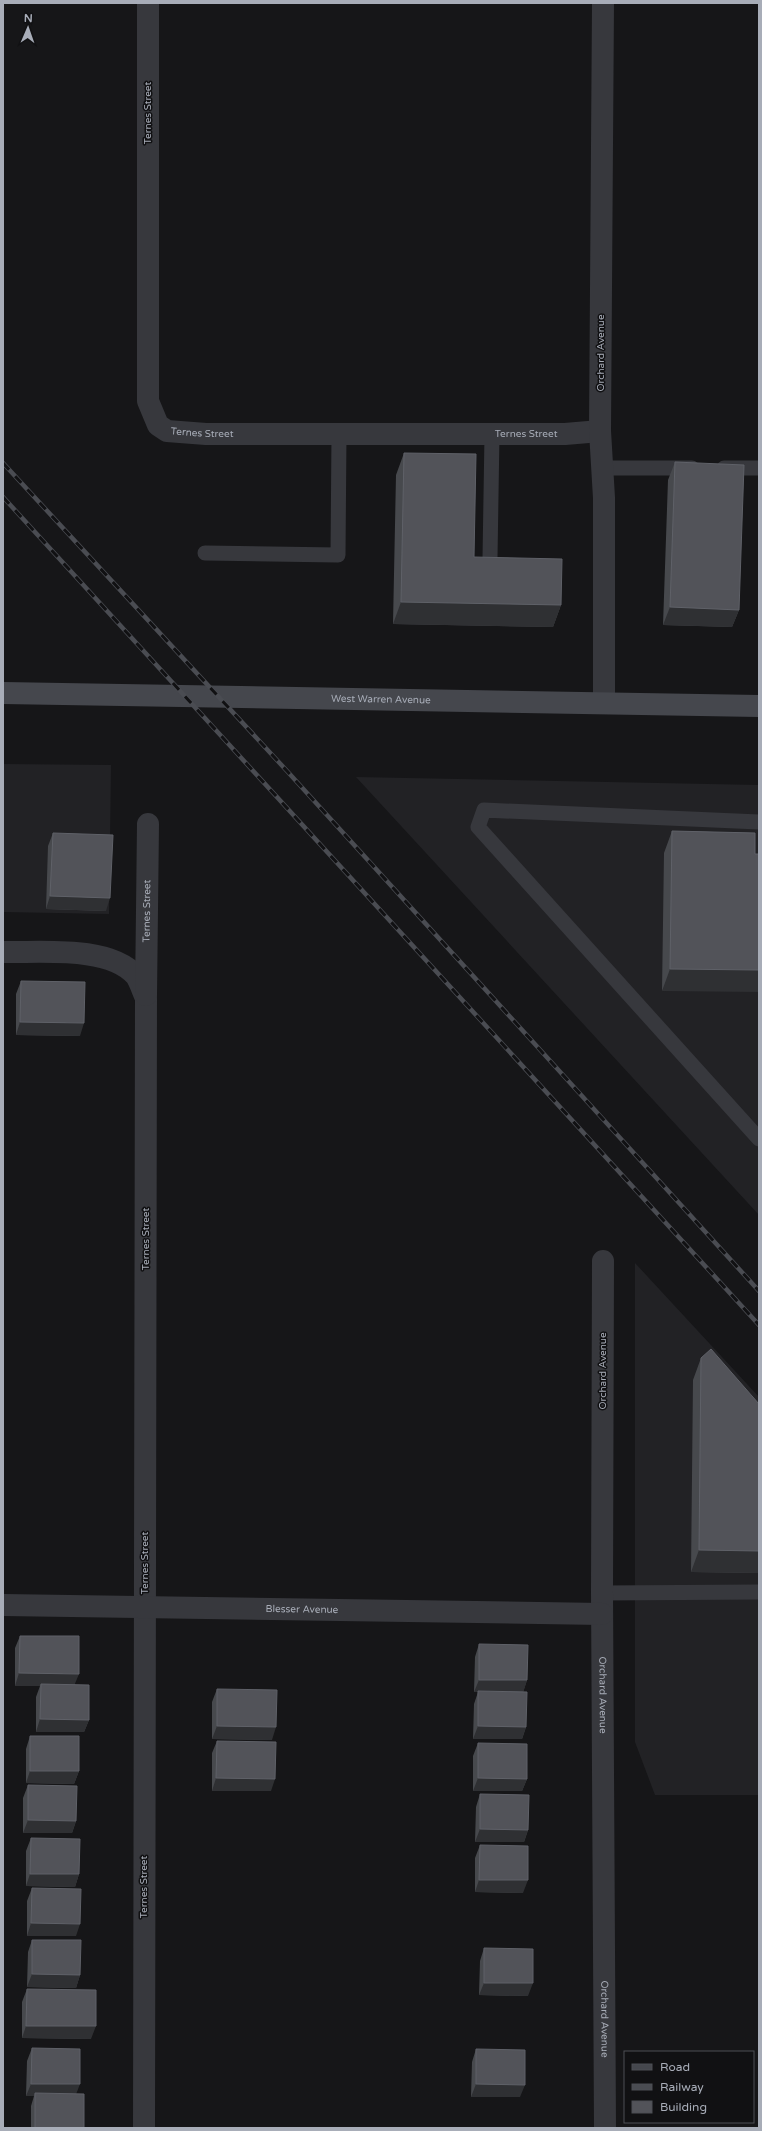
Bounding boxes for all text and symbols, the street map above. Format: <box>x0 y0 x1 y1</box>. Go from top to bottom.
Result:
north arrow <box>8 8 48 48</box>
text: N <box>24 12 33 25</box>
street label: Ternes Street <box>142 81 154 144</box>
street label: Orchard Avenue <box>595 314 607 392</box>
street label: Ternes Street <box>170 425 234 440</box>
street label: Ternes Street <box>495 428 558 440</box>
street label: West Warren Avenue <box>331 693 431 706</box>
street label: Ternes Street <box>141 879 153 942</box>
street label: Ternes Street <box>140 1207 152 1270</box>
street label: Orchard Avenue <box>597 1332 609 1410</box>
street label: Ternes Street <box>139 1531 151 1594</box>
street label: Blesser Avenue <box>266 1603 339 1616</box>
street label: Orchard Avenue <box>596 1656 609 1734</box>
street label: Ternes Street <box>138 1855 150 1918</box>
street label: Orchard Avenue <box>598 1980 611 2058</box>
legend <box>624 2051 754 2123</box>
text: Road <box>660 2060 690 2074</box>
text: Railway <box>660 2080 704 2094</box>
text: Building <box>660 2100 707 2114</box>

